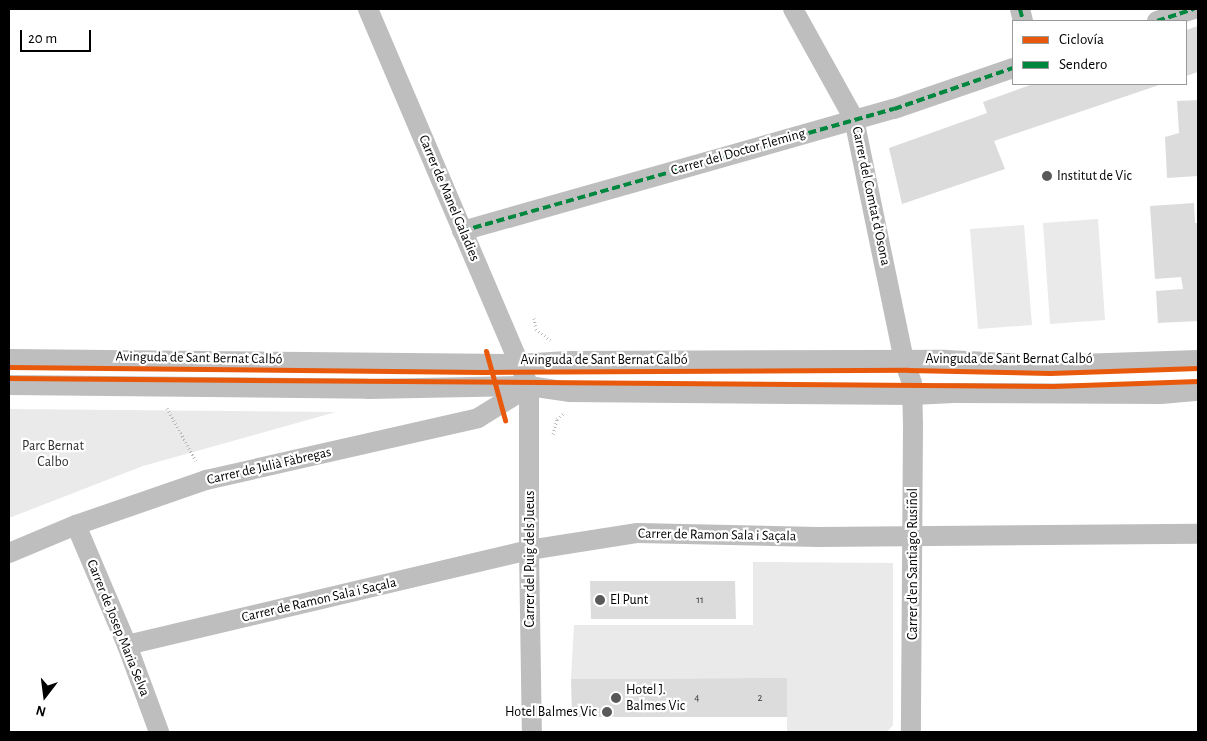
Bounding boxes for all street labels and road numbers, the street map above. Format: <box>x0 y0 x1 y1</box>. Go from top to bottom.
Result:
street label: Carrer del Doctor Fleming <box>669 125 807 179</box>
street label: Carrer del Comtat d'Osona <box>848 125 894 267</box>
street label: Carrer de Manel Galadies <box>415 132 483 264</box>
street label: Avinguda de Sant Bernat Calbó <box>115 348 283 368</box>
street label: Avinguda de Sant Bernat Calbó <box>925 351 1093 367</box>
street label: Avinguda de Sant Bernat Calbó <box>520 352 688 368</box>
street label: Carrer de Julià Fàbregas <box>205 444 333 488</box>
street label: Carrer d'en Santiago Rusiñol <box>905 488 921 640</box>
street label: Carrer del Puig dels Jueus <box>522 491 538 627</box>
street label: Carrer de Ramon Sala i Saçala <box>638 525 796 545</box>
street label: Carrer de Josep Maria Selva <box>83 557 153 699</box>
street label: Carrer de Ramon Sala i Saçala <box>240 574 398 626</box>

